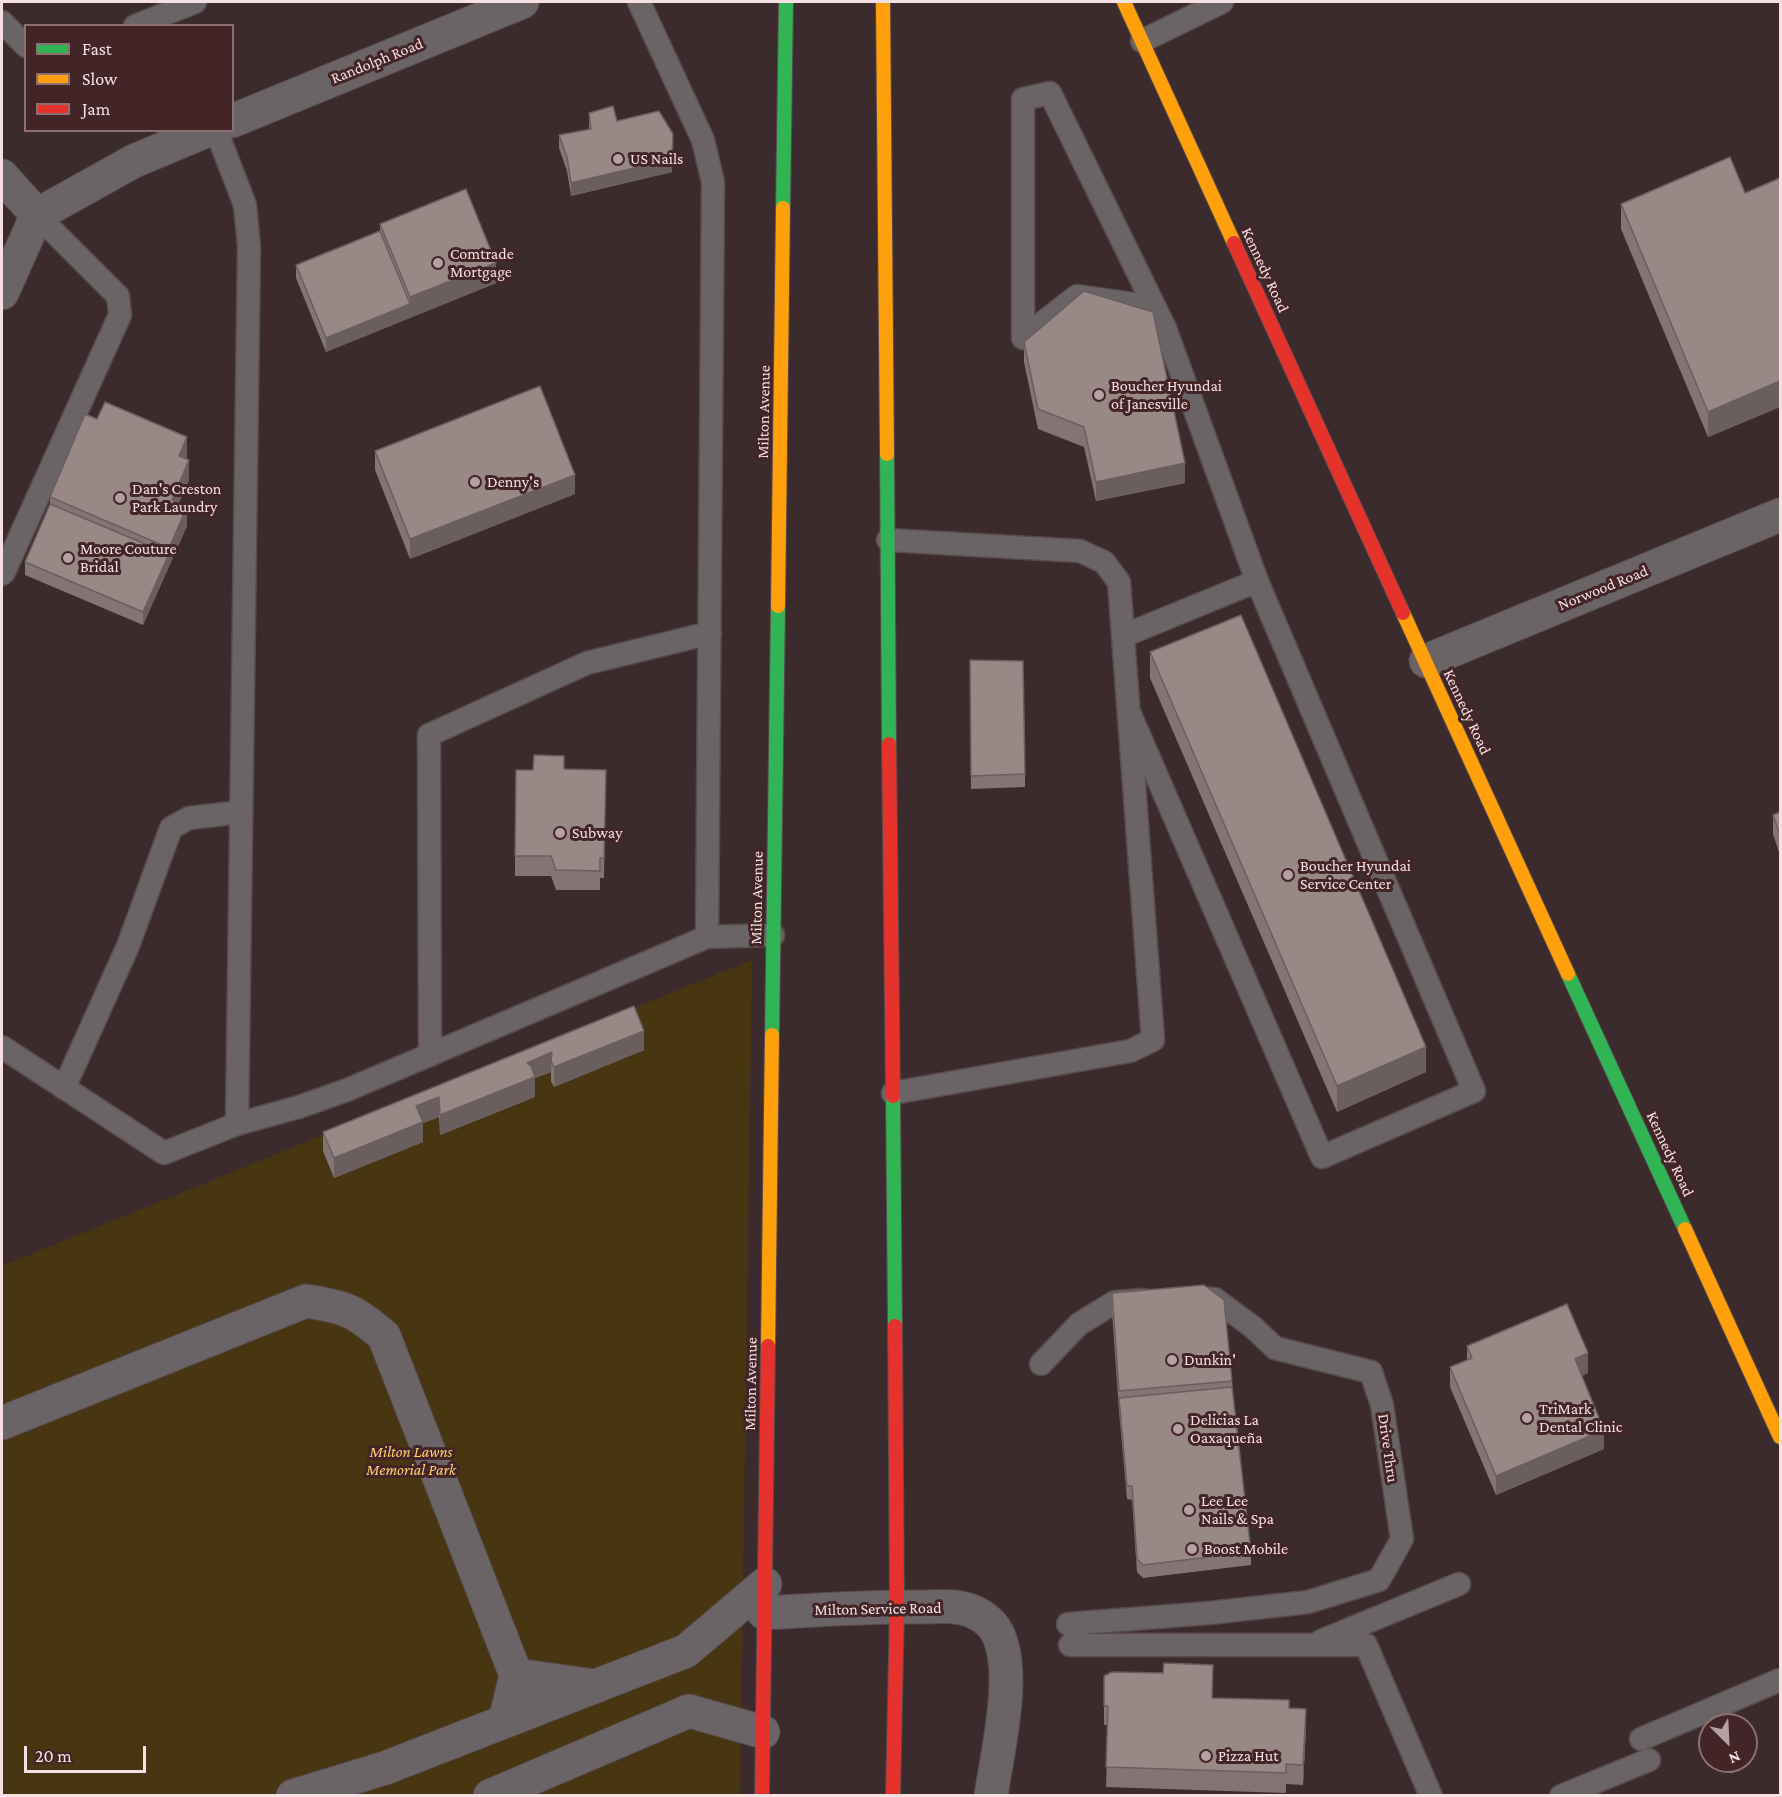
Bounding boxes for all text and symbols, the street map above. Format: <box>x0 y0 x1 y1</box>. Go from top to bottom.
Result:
legend <box>24 24 234 132</box>
street label: Randolph Road <box>328 34 426 88</box>
text: Fast <box>82 39 112 59</box>
text: Slow <box>82 69 117 89</box>
text: Jam <box>82 99 110 119</box>
place label: US Nails <box>630 149 683 169</box>
marker: US Nails <box>611 152 625 166</box>
street label: Kennedy Road <box>1237 224 1293 316</box>
place label: Comtrade Mortgage <box>450 244 514 282</box>
marker: Comtrade Mortgage <box>431 256 445 270</box>
street label: Milton Avenue <box>754 365 774 459</box>
place label: Boucher Hyundai of Janesville <box>1111 376 1222 414</box>
marker: Boucher Hyundai of Janesville <box>1092 388 1106 402</box>
place label: Denny's <box>487 472 539 492</box>
marker: Denny's <box>468 475 482 489</box>
place label: Dan's Creston Park Laundry <box>132 479 221 517</box>
marker: Dan's Creston Park Laundry <box>113 491 127 505</box>
place label: Moore Couture Bridal <box>80 539 176 577</box>
marker: Moore Couture Bridal <box>61 551 75 565</box>
street label: Norwood Road <box>1555 561 1651 615</box>
street label: Kennedy Road <box>1439 666 1495 758</box>
place label: Subway <box>572 823 623 843</box>
marker: Subway <box>553 826 567 840</box>
street label: Milton Avenue <box>747 851 767 945</box>
place label: Boucher Hyundai Service Center <box>1300 856 1411 894</box>
marker: Boucher Hyundai Service Center <box>1281 868 1295 882</box>
street label: Kennedy Road <box>1642 1108 1698 1200</box>
street label: Milton Avenue <box>741 1337 761 1431</box>
place label: Dunkin' <box>1184 1350 1236 1370</box>
marker: Dunkin' <box>1165 1353 1179 1367</box>
place label: TriMark Dental Clinic <box>1539 1399 1622 1437</box>
place label: Delicias La Oaxaqueña <box>1190 1410 1263 1448</box>
marker: TriMark Dental Clinic <box>1520 1411 1534 1425</box>
street label: Drive Thru <box>1374 1412 1402 1484</box>
marker: Delicias La Oaxaqueña <box>1171 1422 1185 1436</box>
park label: Milton Lawns Memorial Park <box>366 1442 456 1480</box>
place label: Lee Lee Nails & Spa <box>1201 1491 1274 1529</box>
marker: Lee Lee Nails & Spa <box>1182 1503 1196 1517</box>
place label: Boost Mobile <box>1204 1539 1288 1559</box>
marker: Boost Mobile <box>1185 1542 1199 1556</box>
street label: Milton Service Road <box>814 1598 942 1620</box>
north arrow <box>1698 1713 1758 1773</box>
scale bar <box>27 1734 148 1772</box>
text: 20 m <box>35 1746 72 1766</box>
place label: Pizza Hut <box>1218 1746 1278 1766</box>
text: N <box>1726 1748 1743 1768</box>
marker: Pizza Hut <box>1199 1749 1213 1763</box>

